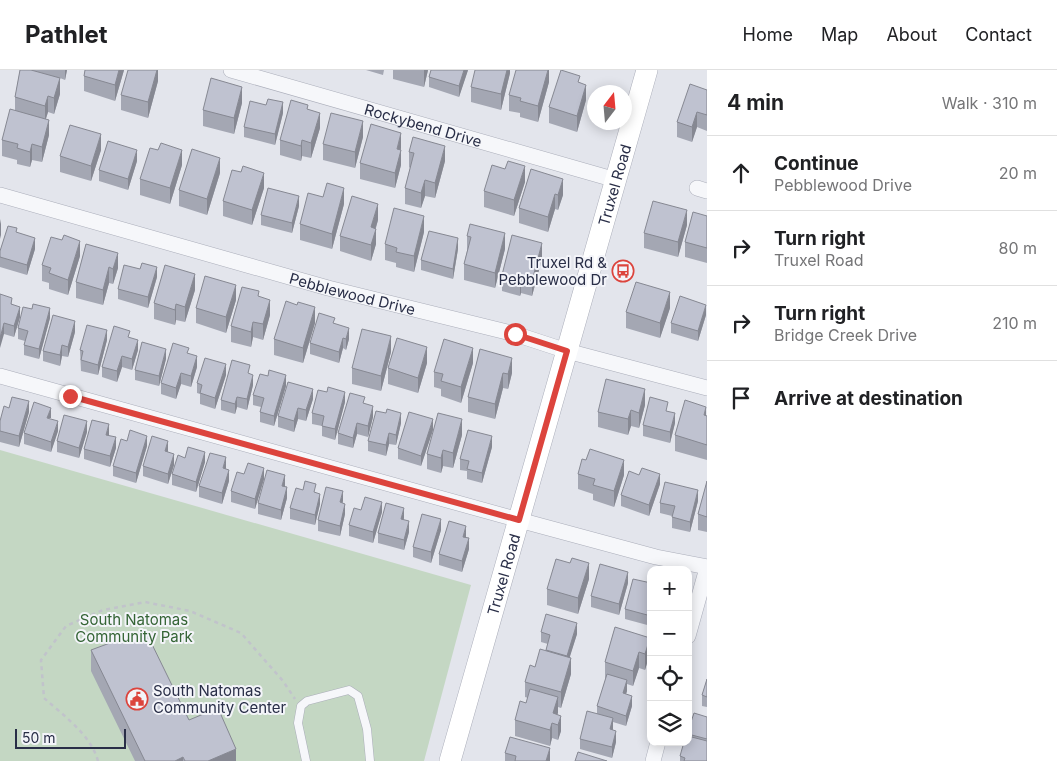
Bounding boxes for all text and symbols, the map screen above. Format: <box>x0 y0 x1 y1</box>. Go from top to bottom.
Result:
text: Pathlet <box>25 20 108 49</box>
text: Home <box>743 24 793 45</box>
text: Map <box>821 24 858 45</box>
text: About <box>886 24 937 45</box>
text: Contact <box>965 24 1032 45</box>
north arrow <box>587 85 632 130</box>
text: 4 min <box>727 90 784 115</box>
text: Walk · 310 m <box>942 93 1037 113</box>
street label: Rockybend Drive <box>362 99 484 151</box>
street label: Truxel Road <box>594 142 635 228</box>
text: Continue <box>774 152 859 175</box>
icon: ahead <box>727 159 755 187</box>
text: 20 m <box>999 163 1037 183</box>
text: Pebblewood Drive <box>774 175 912 195</box>
text: Turn right <box>774 227 865 250</box>
icon: right <box>727 234 755 262</box>
text: 80 m <box>998 238 1037 258</box>
text: Truxel Road <box>774 250 864 270</box>
place label: Truxel Rd & Pebblewood Dr <box>498 253 607 289</box>
bus stop icon: Truxel Rd & Pebblewood Dr <box>611 259 635 283</box>
street label: Pebblewood Drive <box>287 268 417 319</box>
text: Turn right <box>774 302 865 325</box>
icon: right <box>727 309 755 337</box>
text: 210 m <box>992 313 1037 333</box>
route start <box>504 323 527 346</box>
text: Bridge Creek Drive <box>774 325 917 345</box>
icon: arrive <box>727 384 755 412</box>
route end <box>59 385 82 408</box>
text: Arrive at destination <box>774 387 963 410</box>
street label: Truxel Road <box>483 531 524 617</box>
map controls <box>647 566 692 746</box>
button: + <box>647 566 692 611</box>
park label: South Natomas Community Park <box>75 610 194 646</box>
button: − <box>647 611 692 656</box>
button: locate <box>647 656 692 701</box>
place label: South Natomas Community Center <box>153 681 287 717</box>
public building icon: South Natomas Community Center <box>125 687 149 711</box>
button: layers <box>647 701 692 746</box>
scale bar <box>15 726 126 749</box>
text: 50 m <box>22 729 56 746</box>

